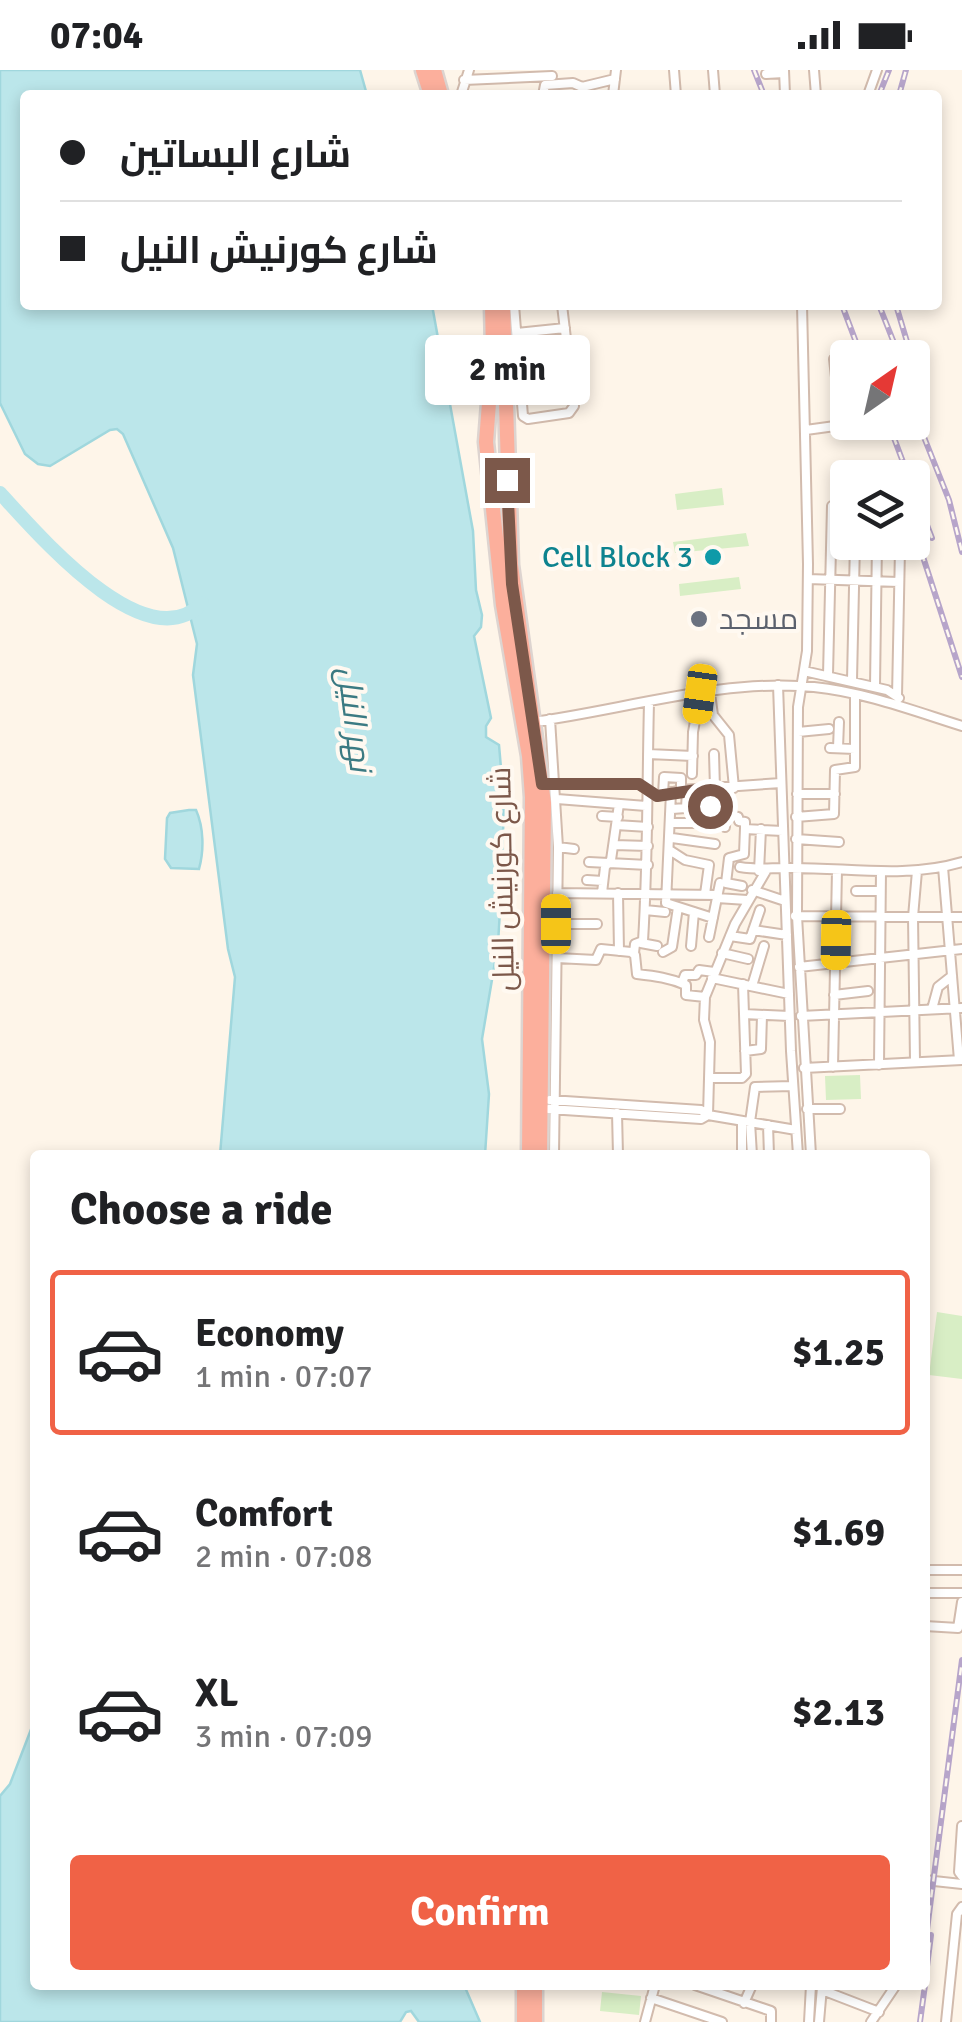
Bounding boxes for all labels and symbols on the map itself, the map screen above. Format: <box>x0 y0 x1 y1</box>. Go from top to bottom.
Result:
callout: 2 min <box>424 335 590 405</box>
north arrow <box>830 340 930 440</box>
route end <box>485 458 530 503</box>
place label: Cell Block 3 <box>542 539 693 576</box>
marker: Cell Block 3 <box>702 546 724 568</box>
place label: مسجد <box>719 601 798 638</box>
marker: مسجد <box>688 608 710 630</box>
car <box>681 662 719 726</box>
water label: نهر النيل <box>329 665 381 777</box>
street label: شارع كورنيش النيل <box>482 766 524 992</box>
route start <box>688 784 733 829</box>
car <box>541 894 571 954</box>
car <box>820 910 852 970</box>

